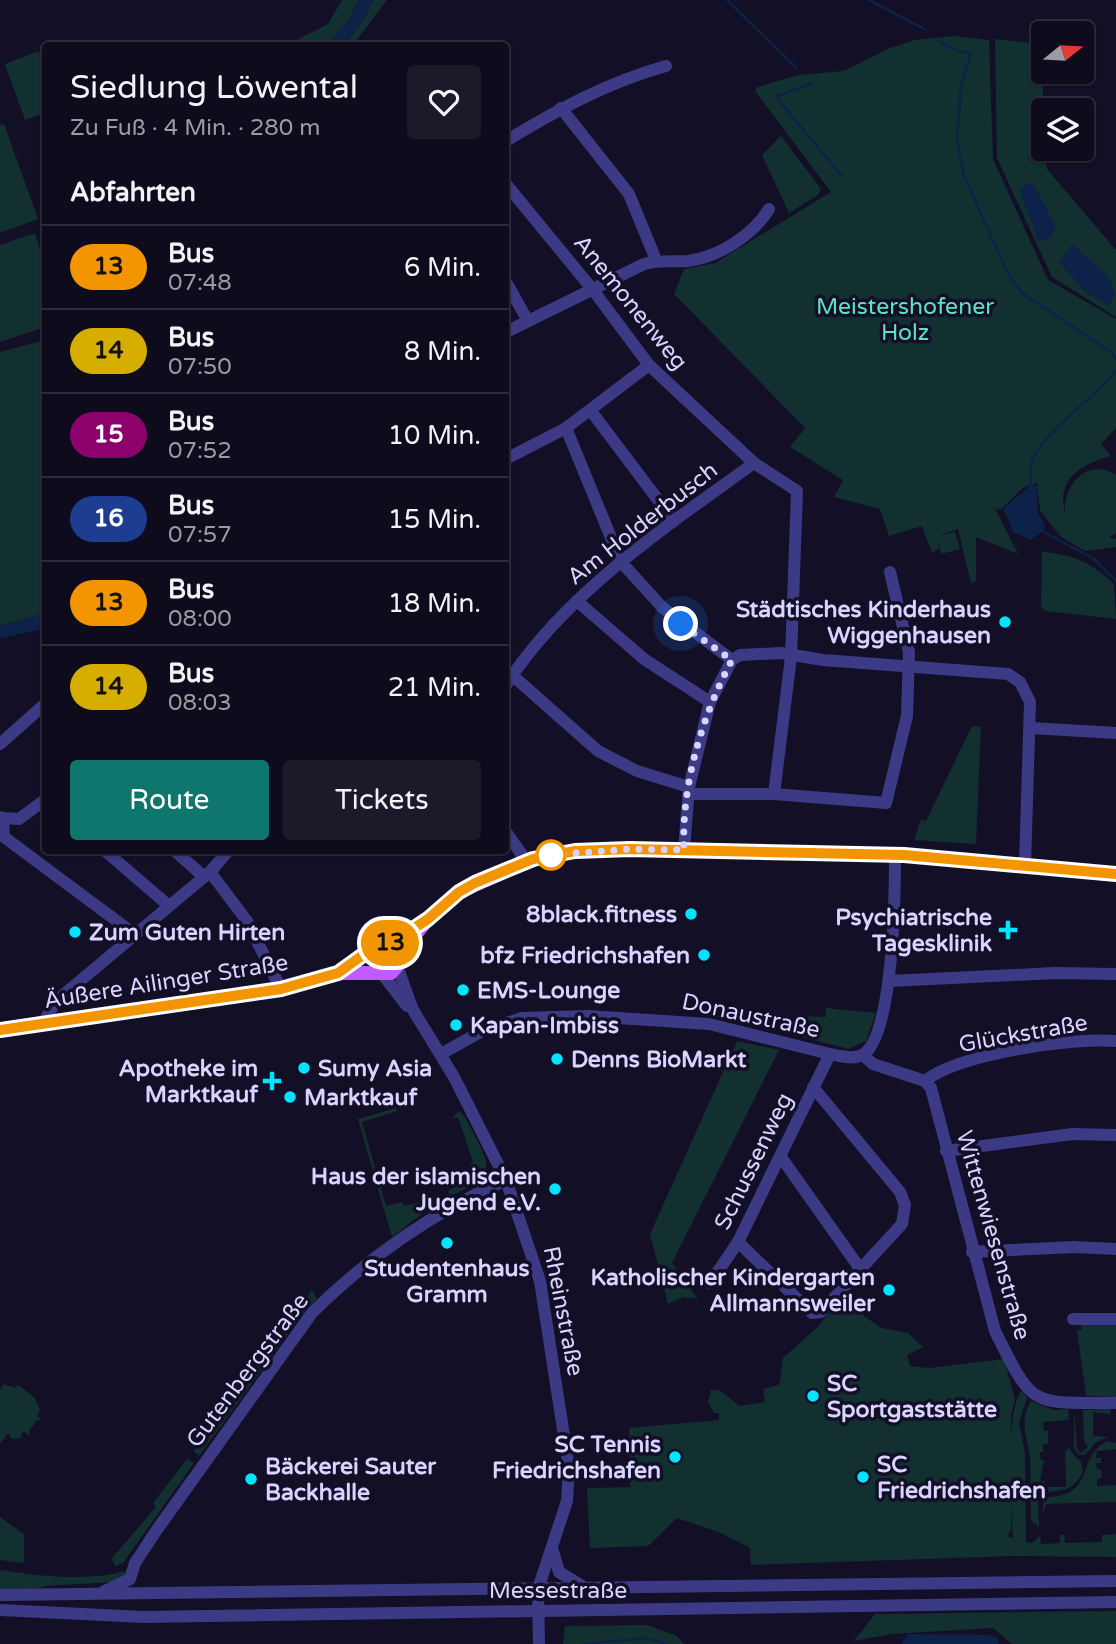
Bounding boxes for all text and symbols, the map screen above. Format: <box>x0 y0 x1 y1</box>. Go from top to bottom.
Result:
north arrow <box>1031 21 1094 84</box>
map controls <box>1031 21 1094 161</box>
button: heart <box>407 65 481 139</box>
text: Siedlung Löwental <box>70 68 358 107</box>
button: layers <box>1031 98 1094 161</box>
text: Zu Fuß · 4 Min. · 280 m <box>70 114 320 142</box>
text: Abfahrten <box>70 177 196 208</box>
street label: Anemonenweg <box>567 229 693 376</box>
text: Bus <box>168 238 214 269</box>
text: 13 <box>93 252 124 281</box>
text: 6 Min. <box>404 252 481 283</box>
text: 07:48 <box>168 269 232 297</box>
park label: Meistershofener Holz <box>816 293 994 347</box>
text: Bus <box>168 322 214 353</box>
text: 14 <box>93 336 124 365</box>
text: 8 Min. <box>404 336 481 367</box>
text: 07:50 <box>168 353 232 381</box>
text: Bus <box>168 406 214 437</box>
text: 15 <box>93 420 124 449</box>
text: 10 Min. <box>388 420 481 451</box>
text: 07:52 <box>168 437 232 465</box>
street label: Am Holderbusch <box>562 456 723 591</box>
text: Bus <box>168 490 214 521</box>
text: 16 <box>93 504 124 533</box>
text: 15 Min. <box>388 504 481 535</box>
text: 07:57 <box>168 521 232 549</box>
text: Bus <box>168 574 214 605</box>
text: 13 <box>93 588 124 617</box>
text: 18 Min. <box>388 588 481 619</box>
place label: Städtisches Kinderhaus Wiggenhausen <box>736 596 991 650</box>
text: 08:00 <box>168 605 232 633</box>
your location <box>663 606 698 641</box>
marker: Städtisches Kinderhaus Wiggenhausen <box>997 614 1013 630</box>
text: Bus <box>168 658 214 689</box>
text: 14 <box>93 672 124 701</box>
text: 21 Min. <box>388 672 481 703</box>
text: 08:03 <box>168 689 232 717</box>
button: Route <box>70 760 269 840</box>
button: Tickets <box>283 760 481 840</box>
unlabelled marker <box>536 840 566 870</box>
place label: 8black.fitness <box>526 901 677 929</box>
place label: Psychiatrische Tagesklinik <box>835 904 992 958</box>
marker: 8black.fitness <box>683 906 699 922</box>
place label: Zum Guten Hirten <box>89 919 285 947</box>
line badge: 13 <box>358 920 422 966</box>
marker: Psychiatrische Tagesklinik <box>998 920 1018 940</box>
marker: Zum Guten Hirten <box>67 924 83 940</box>
text: 13 <box>375 928 405 957</box>
place label: bfz Friedrichshafen <box>480 942 690 970</box>
marker: bfz Friedrichshafen <box>696 947 712 963</box>
street label: Äußere Ailinger Straße <box>42 949 290 1015</box>
place label: EMS-Lounge <box>477 977 620 1005</box>
marker: EMS-Lounge <box>455 982 471 998</box>
street label: Donaustraße <box>679 988 822 1044</box>
street label: Glückstraße <box>957 1009 1090 1059</box>
place label: Kapan-Imbiss <box>470 1012 619 1040</box>
marker: Kapan-Imbiss <box>448 1017 464 1033</box>
place label: Denns BioMarkt <box>571 1046 747 1074</box>
marker: Denns BioMarkt <box>549 1051 565 1067</box>
place label: Apotheke im Marktkauf <box>119 1055 259 1109</box>
place label: Sumy Asia <box>318 1055 432 1083</box>
marker: Sumy Asia <box>296 1060 312 1076</box>
marker: Apotheke im Marktkauf <box>264 1073 280 1089</box>
place label: Marktkauf <box>304 1084 418 1112</box>
street label: Schussenweg <box>709 1088 799 1234</box>
marker: Marktkauf <box>282 1089 298 1105</box>
street label: Wittenwiesenstraße <box>950 1127 1036 1343</box>
place label: Haus der islamischen Jugend e.V. <box>311 1163 541 1217</box>
marker: Haus der islamischen Jugend e.V. <box>547 1181 563 1197</box>
marker: Studentenhaus Gramm <box>439 1235 455 1251</box>
street label: Rheinstraße <box>537 1244 589 1378</box>
place label: Studentenhaus Gramm <box>364 1255 530 1309</box>
place label: Katholischer Kindergarten Allmannsweiler <box>591 1264 876 1318</box>
marker: Katholischer Kindergarten Allmannsweiler <box>881 1282 897 1298</box>
street label: Gutenbergstraße <box>181 1288 315 1453</box>
place label: SC Sportgaststätte <box>827 1370 997 1424</box>
marker: SC Sportgaststätte <box>805 1388 821 1404</box>
place label: SC Tennis Friedrichshafen <box>492 1431 661 1485</box>
marker: SC Tennis Friedrichshafen <box>667 1449 683 1465</box>
place label: SC Friedrichshafen <box>877 1451 1046 1505</box>
place label: Bäckerei Sauter Backhalle <box>265 1453 437 1507</box>
marker: SC Friedrichshafen <box>855 1469 871 1485</box>
marker: Bäckerei Sauter Backhalle <box>243 1471 259 1487</box>
street label: Messestraße <box>489 1577 627 1605</box>

